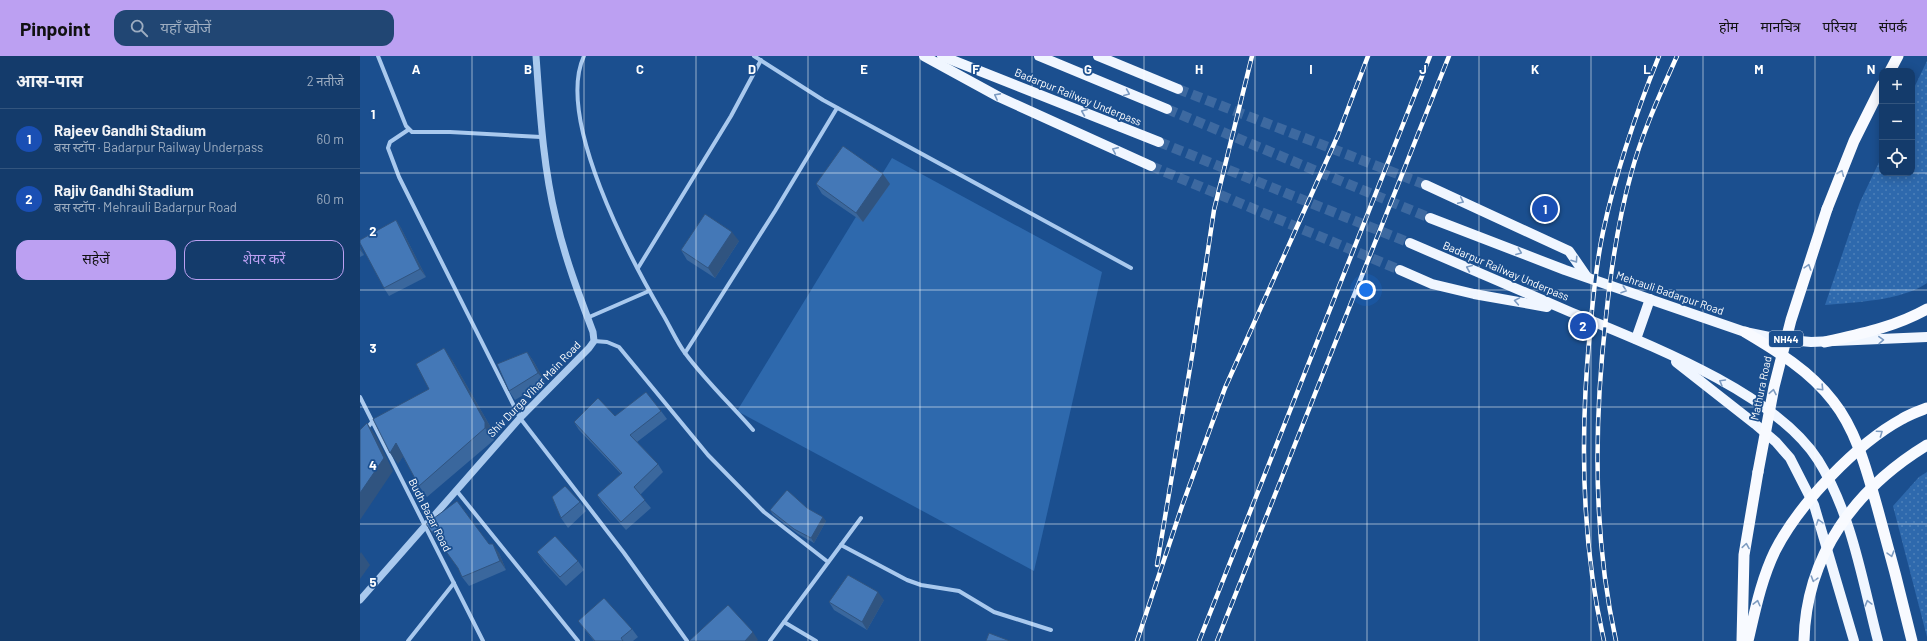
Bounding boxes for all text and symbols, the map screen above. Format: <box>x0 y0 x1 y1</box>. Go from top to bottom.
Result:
search box <box>114 10 394 46</box>
text: Pinpoint <box>20 17 90 40</box>
icon: search <box>128 17 150 39</box>
text: यहाँ खोजें <box>160 18 211 36</box>
text: होम <box>1719 18 1738 35</box>
text: मानचित्र <box>1760 18 1801 35</box>
text: परिचय <box>1823 18 1857 35</box>
text: संपर्क <box>1879 18 1907 35</box>
text: A <box>412 61 421 77</box>
text: B <box>524 61 532 77</box>
text: C <box>636 61 644 77</box>
text: D <box>748 61 756 77</box>
text: E <box>860 61 868 77</box>
text: F <box>972 61 980 77</box>
text: G <box>1084 61 1092 77</box>
text: H <box>1195 61 1203 77</box>
text: I <box>1309 61 1313 77</box>
text: J <box>1419 61 1427 77</box>
text: K <box>1531 61 1539 77</box>
text: L <box>1643 61 1651 77</box>
text: M <box>1754 61 1764 77</box>
text: N <box>1867 61 1875 77</box>
street label: Badarpur Railway Underpass <box>1013 65 1143 128</box>
map controls <box>1879 68 1915 176</box>
button: + <box>1879 68 1915 104</box>
text: आस-पास <box>16 70 83 90</box>
text: 2 नतीजे <box>307 73 344 89</box>
one-way arrow <box>1123 88 1130 96</box>
one-way arrow <box>994 93 1001 101</box>
button: − <box>1879 104 1915 140</box>
text: 1 <box>371 106 375 122</box>
one-way arrow <box>1081 109 1088 117</box>
text: Rajeev Gandhi Stadium <box>54 121 206 139</box>
text: 1 <box>27 131 31 147</box>
text: 60 m <box>317 131 344 147</box>
text: बस स्टॉप · Badarpur Railway Underpass <box>54 139 263 155</box>
button: locate <box>1879 140 1915 176</box>
one-way arrow <box>1112 147 1119 155</box>
one-way arrow <box>1837 169 1845 176</box>
text: Rajiv Gandhi Stadium <box>54 181 194 199</box>
text: 2 <box>25 191 33 207</box>
text: 60 m <box>317 191 344 207</box>
pin: 1 <box>1532 194 1558 224</box>
one-way arrow <box>1457 196 1464 204</box>
text: बस स्टॉप · Mehrauli Badarpur Road <box>54 199 237 215</box>
text: 2 <box>369 223 377 239</box>
street label: Badarpur Railway Underpass <box>1441 238 1571 303</box>
button: सहेजें <box>16 240 176 280</box>
button: शेयर करें <box>184 240 344 280</box>
one-way arrow <box>1515 248 1522 256</box>
one-way arrow <box>1570 256 1578 263</box>
one-way arrow <box>1803 264 1812 271</box>
one-way arrow <box>1465 265 1473 273</box>
street label: Mehrauli Badarpur Road <box>1614 268 1726 317</box>
your location <box>1356 280 1376 300</box>
one-way arrow <box>1620 285 1627 294</box>
one-way arrow <box>1514 297 1520 306</box>
pin: 2 <box>1570 311 1596 341</box>
road number: NH44 <box>1769 331 1803 347</box>
one-way arrow <box>1878 335 1884 344</box>
street label: Shiv Durga Vihar Main Road <box>484 338 583 439</box>
text: 3 <box>369 340 377 356</box>
street label: Mathura Road <box>1747 355 1774 421</box>
one-way arrow <box>1719 379 1726 386</box>
one-way arrow <box>1817 383 1824 391</box>
one-way arrow <box>1768 389 1776 395</box>
one-way arrow <box>1876 430 1883 438</box>
text: 4 <box>369 457 377 473</box>
street label: Budh Bazar Road <box>406 476 454 553</box>
one-way arrow <box>1815 518 1824 525</box>
one-way arrow <box>1741 543 1750 549</box>
one-way arrow <box>1886 550 1895 557</box>
text: 5 <box>369 574 377 590</box>
one-way arrow <box>1810 575 1819 582</box>
one-way arrow <box>1752 600 1761 607</box>
one-way arrow <box>1864 600 1873 607</box>

